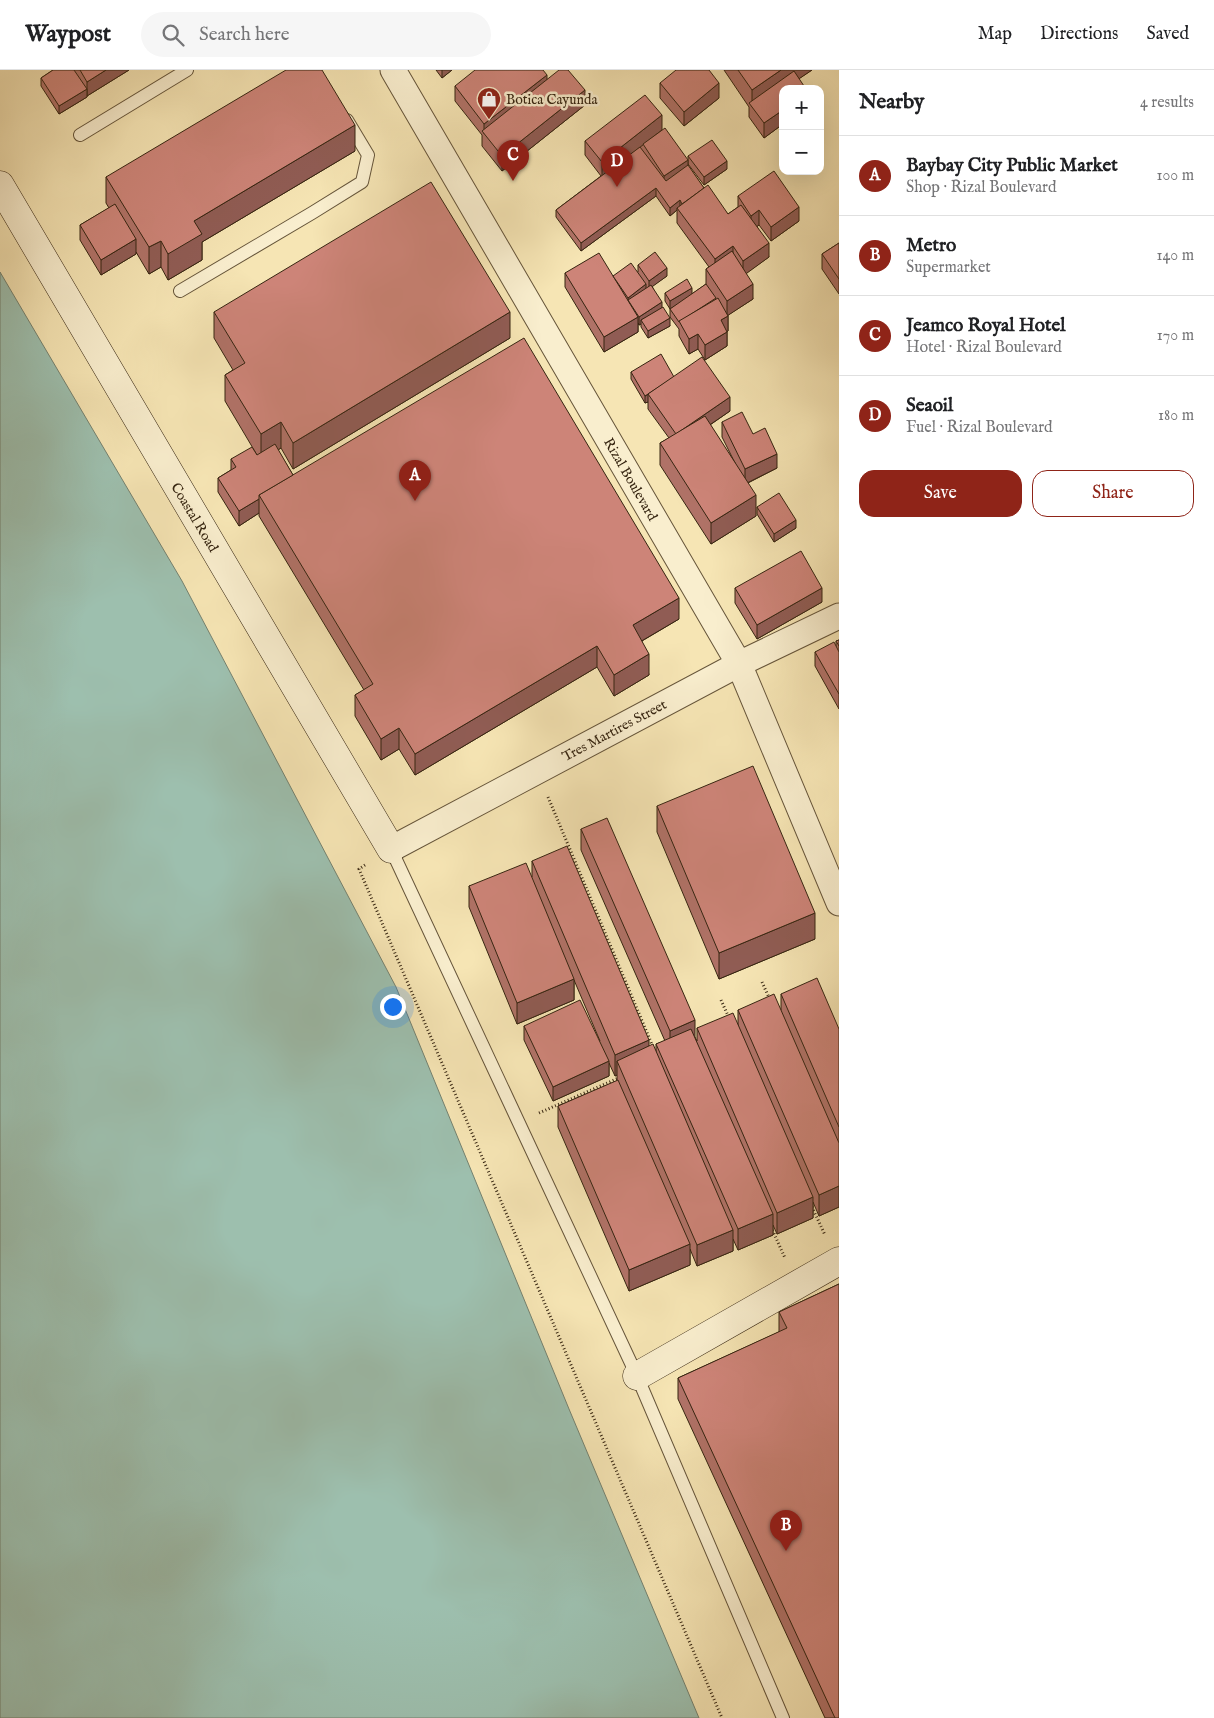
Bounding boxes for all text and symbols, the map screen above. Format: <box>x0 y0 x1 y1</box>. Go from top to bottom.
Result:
search box <box>141 12 491 57</box>
text: Waypost <box>25 19 111 50</box>
icon: search <box>159 21 187 49</box>
text: Search here <box>199 23 290 47</box>
text: Map <box>978 23 1012 46</box>
text: Directions <box>1040 23 1118 46</box>
text: Saved <box>1146 23 1189 46</box>
map controls <box>779 85 824 175</box>
button: + <box>779 85 824 130</box>
shop icon: Botica Cayunda <box>476 86 502 120</box>
text: Nearby <box>859 89 924 116</box>
place label: Botica Cayunda <box>506 91 598 109</box>
text: 4 results <box>1140 93 1194 113</box>
button: − <box>779 130 824 175</box>
pin: C <box>497 140 529 181</box>
pin: D <box>601 146 633 187</box>
text: Baybay City Public Market <box>906 154 1118 178</box>
text: A <box>870 166 880 186</box>
text: 100 m <box>1157 166 1194 186</box>
text: Shop · Rizal Boulevard <box>906 178 1057 198</box>
text: Metro <box>906 234 956 258</box>
text: B <box>870 246 880 266</box>
text: 140 m <box>1156 246 1194 266</box>
text: Supermarket <box>906 258 991 278</box>
text: Jeamco Royal Hotel <box>906 314 1065 338</box>
text: C <box>869 326 881 346</box>
text: 170 m <box>1157 326 1194 346</box>
text: Hotel · Rizal Boulevard <box>906 338 1062 358</box>
text: Seaoil <box>906 394 953 418</box>
text: D <box>869 406 881 426</box>
text: 180 m <box>1158 406 1194 426</box>
text: Fuel · Rizal Boulevard <box>906 418 1053 438</box>
street label: Rizal Boulevard <box>599 435 661 525</box>
pin: A <box>399 460 431 501</box>
button: Save <box>859 470 1022 517</box>
button: Share <box>1032 470 1194 517</box>
street label: Coastal Road <box>166 479 222 556</box>
street label: Tres Martires Street <box>559 696 670 766</box>
your location <box>380 994 406 1020</box>
pin: B <box>770 1510 802 1551</box>

